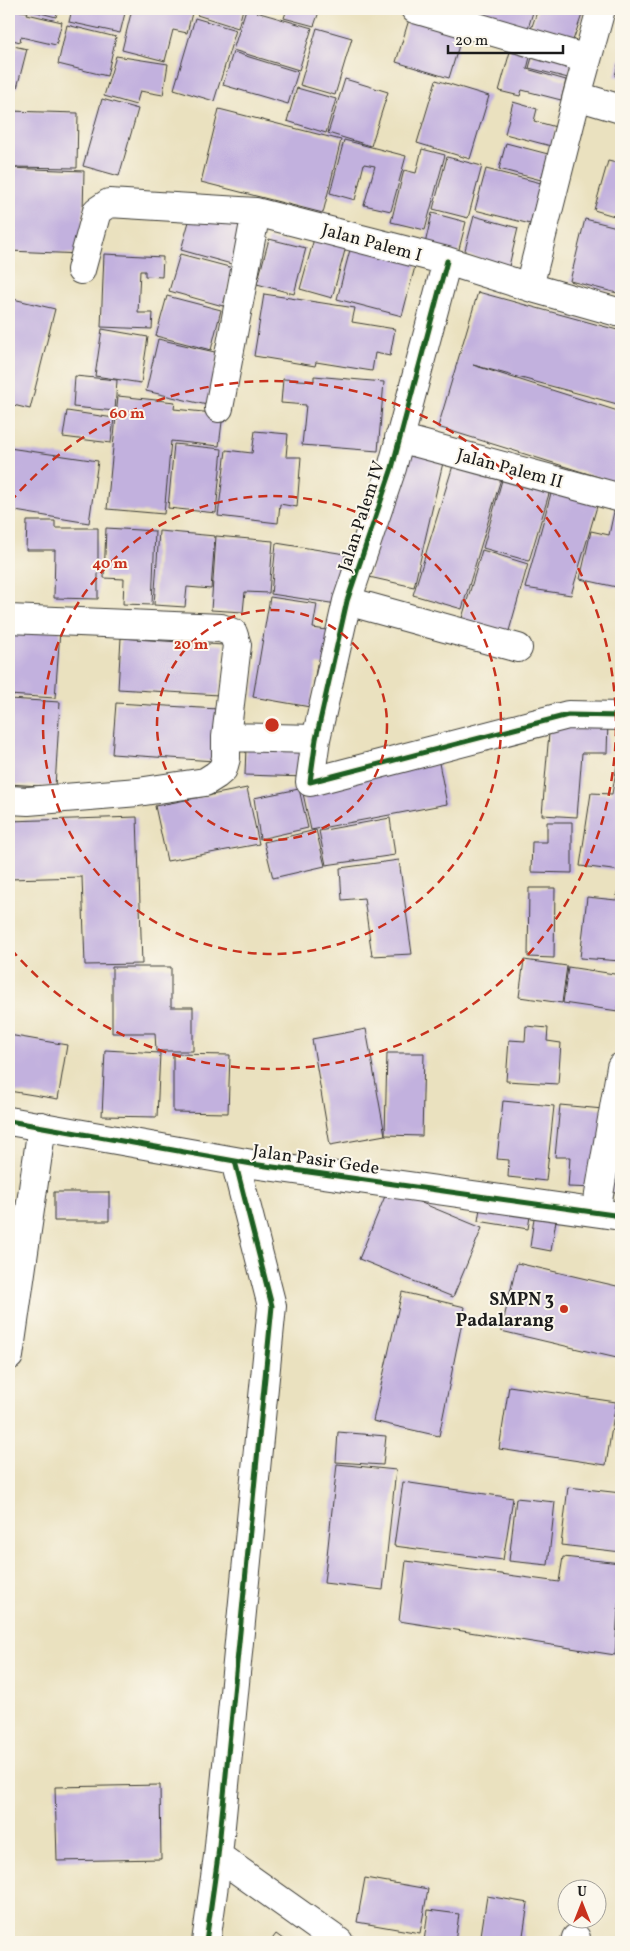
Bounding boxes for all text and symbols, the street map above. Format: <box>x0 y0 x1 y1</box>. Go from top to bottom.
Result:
scale bar <box>448 22 562 54</box>
text: 20 m <box>455 31 488 52</box>
street label: Jalan Palem I <box>319 218 425 269</box>
text: 60 m <box>110 404 145 425</box>
street label: Jalan Palem II <box>454 443 566 496</box>
street label: Jalan Palem IV <box>333 458 392 575</box>
text: 40 m <box>92 554 128 575</box>
text: 20 m <box>174 635 209 656</box>
centre of rings <box>263 716 281 734</box>
street label: Jalan Pasir Gede <box>251 1139 381 1182</box>
place label: SMPN 3 Padalarang <box>456 1288 554 1334</box>
marker: SMPN 3 Padalarang <box>558 1303 570 1315</box>
north arrow <box>558 1878 608 1928</box>
text: U <box>577 1883 587 1902</box>

